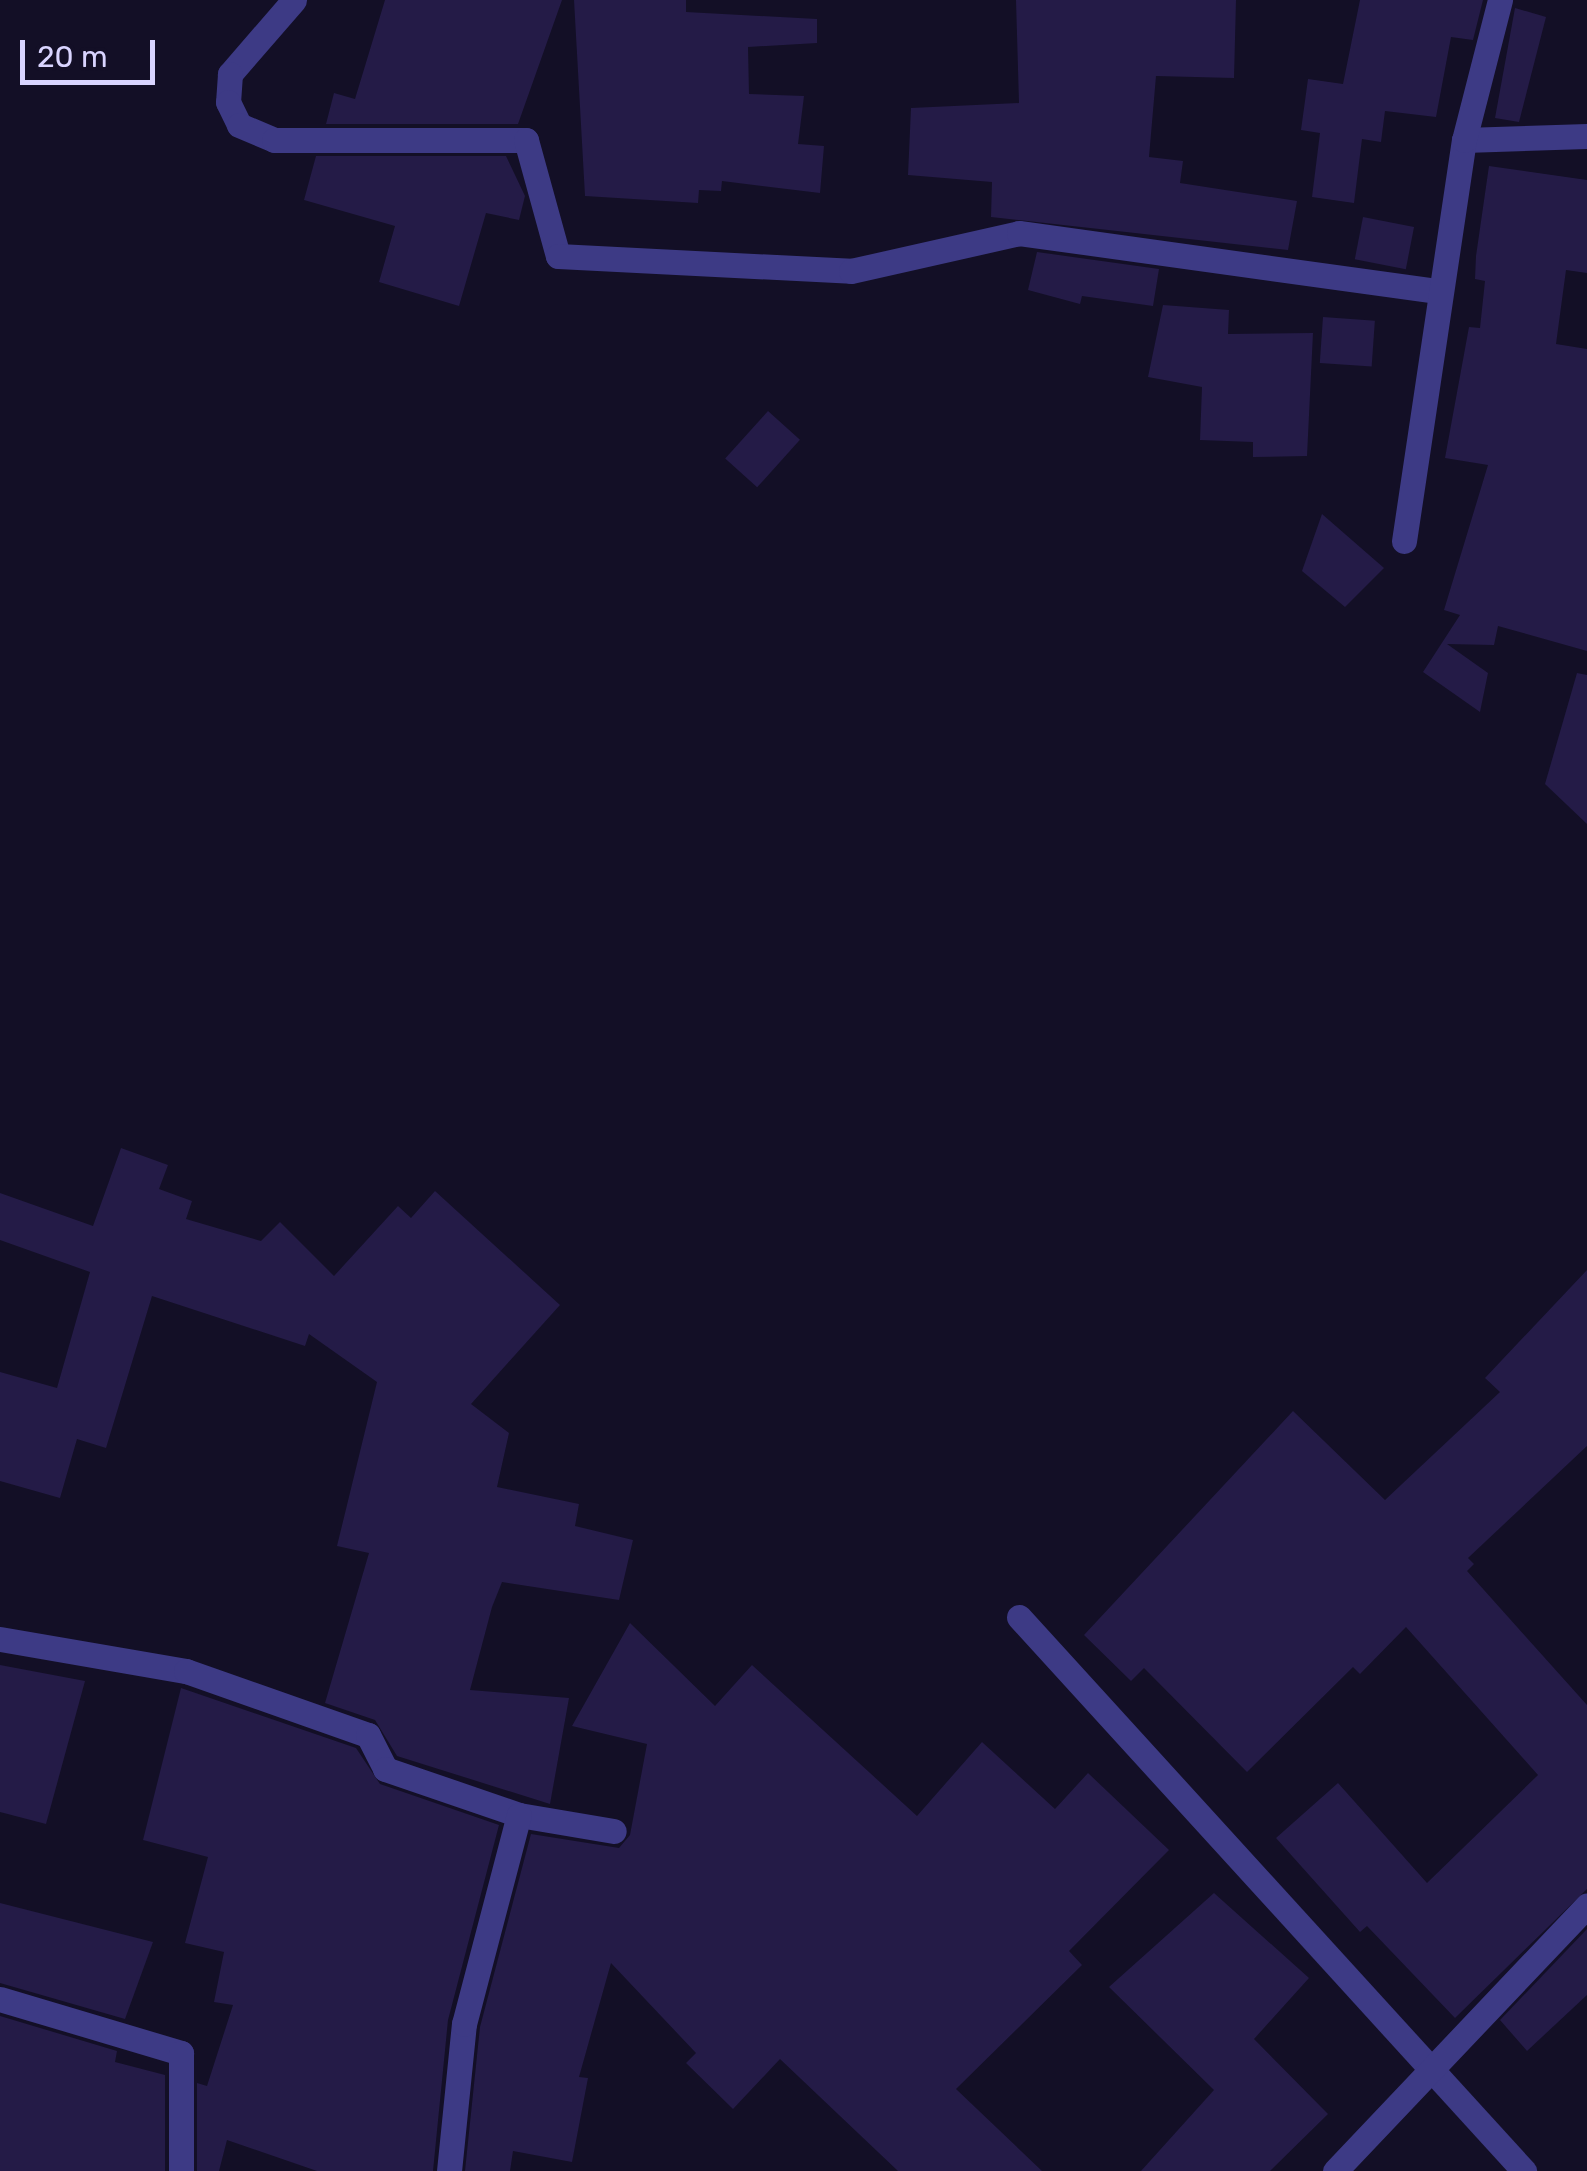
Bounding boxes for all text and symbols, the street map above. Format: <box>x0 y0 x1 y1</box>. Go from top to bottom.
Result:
scale bar <box>25 20 160 82</box>
text: 20 m <box>37 39 108 75</box>

